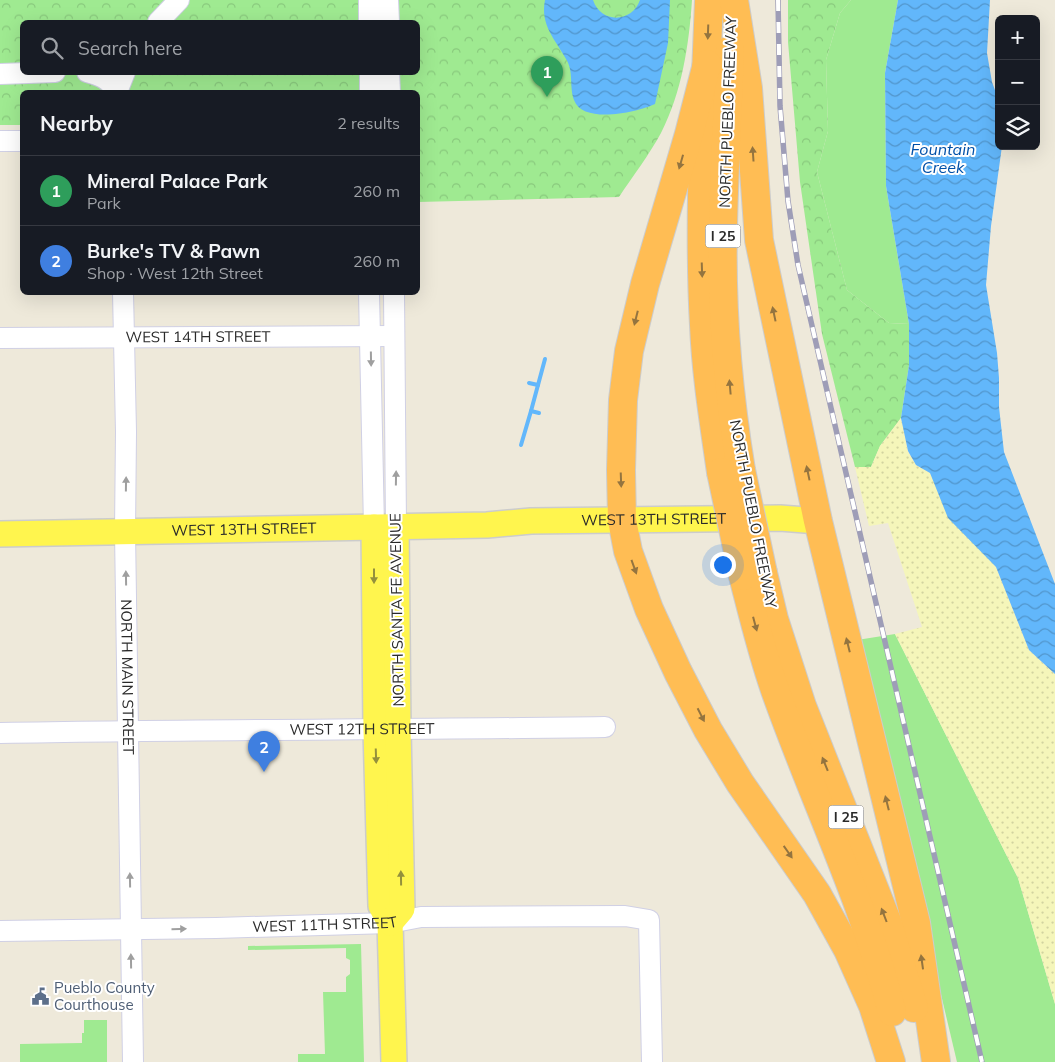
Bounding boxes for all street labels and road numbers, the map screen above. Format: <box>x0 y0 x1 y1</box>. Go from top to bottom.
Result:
street label: NORTH PUEBLO FREEWAY <box>715 15 740 208</box>
road number: I 25 <box>706 225 740 248</box>
street label: WEST 14TH STREET <box>125 327 271 346</box>
street label: NORTH PUEBLO FREEWAY <box>726 418 781 611</box>
street label: WEST 13TH STREET <box>581 509 726 529</box>
street label: NORTH SANTA FE AVENUE <box>385 513 408 707</box>
street label: WEST 13TH STREET <box>171 518 317 540</box>
street label: NORTH MAIN STREET <box>117 599 138 755</box>
street label: WEST 12TH STREET <box>289 719 435 739</box>
road number: I 25 <box>828 806 864 829</box>
street label: WEST 11TH STREET <box>252 912 399 936</box>

